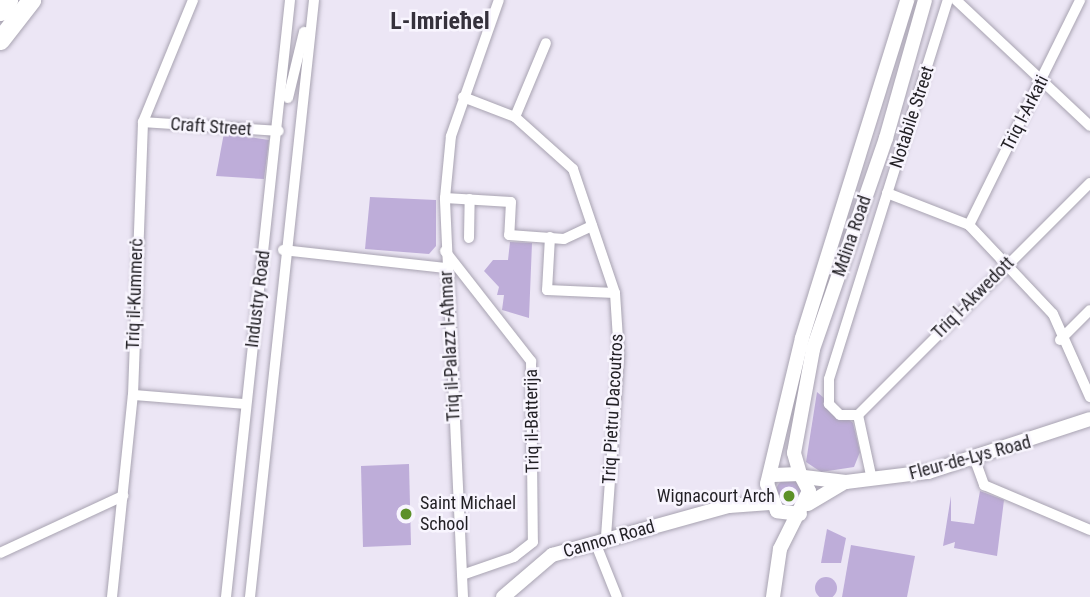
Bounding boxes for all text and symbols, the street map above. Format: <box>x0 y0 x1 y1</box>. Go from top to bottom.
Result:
district label: L-Imrieħel <box>390 8 490 36</box>
street label: Notabile Street <box>885 63 939 171</box>
street label: Triq l-Arkati <box>997 72 1053 154</box>
street label: Craft Street <box>170 113 252 141</box>
street label: Mdina Road <box>828 193 876 279</box>
street label: Triq il-Kummerċ <box>122 238 148 350</box>
street label: Industry Road <box>241 249 275 349</box>
street label: Triq l-Akwedott <box>927 252 1019 344</box>
street label: Triq il-Palazz l-Aħmar <box>435 270 465 422</box>
street label: Triq Pietru Dacoutros <box>598 333 628 485</box>
street label: Triq il-Batterija <box>520 369 544 473</box>
street label: Fleur-de-Lys Road <box>907 431 1033 485</box>
place label: Wignacourt Arch <box>657 485 775 507</box>
marker: Wignacourt Arch <box>781 488 797 504</box>
place label: Saint Michael School <box>420 493 516 536</box>
marker: Saint Michael School <box>398 506 414 522</box>
street label: Cannon Road <box>561 516 657 562</box>

